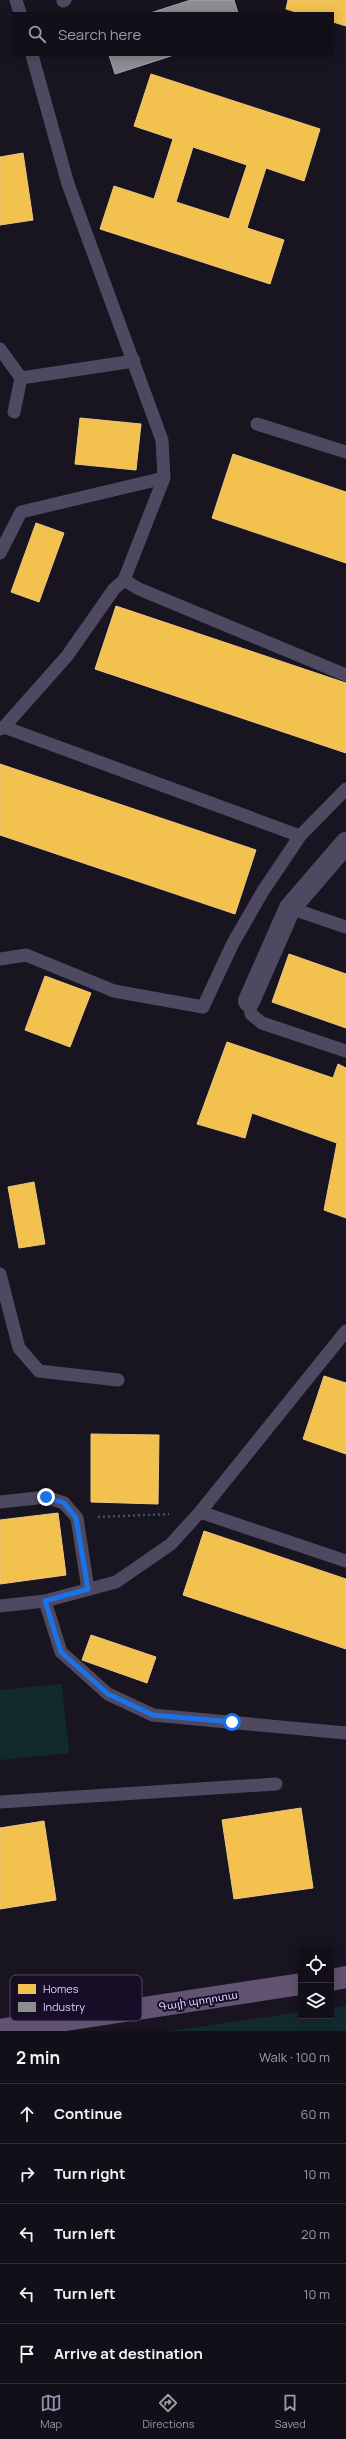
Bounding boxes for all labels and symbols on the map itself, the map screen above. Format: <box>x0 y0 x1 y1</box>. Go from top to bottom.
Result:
route end <box>37 1488 55 1506</box>
route start <box>223 1713 241 1731</box>
legend <box>10 1975 142 2021</box>
text: Homes <box>43 1981 79 1996</box>
street label: Գայի պողոտա <box>157 1986 239 2014</box>
text: Industry <box>43 1999 85 2014</box>

